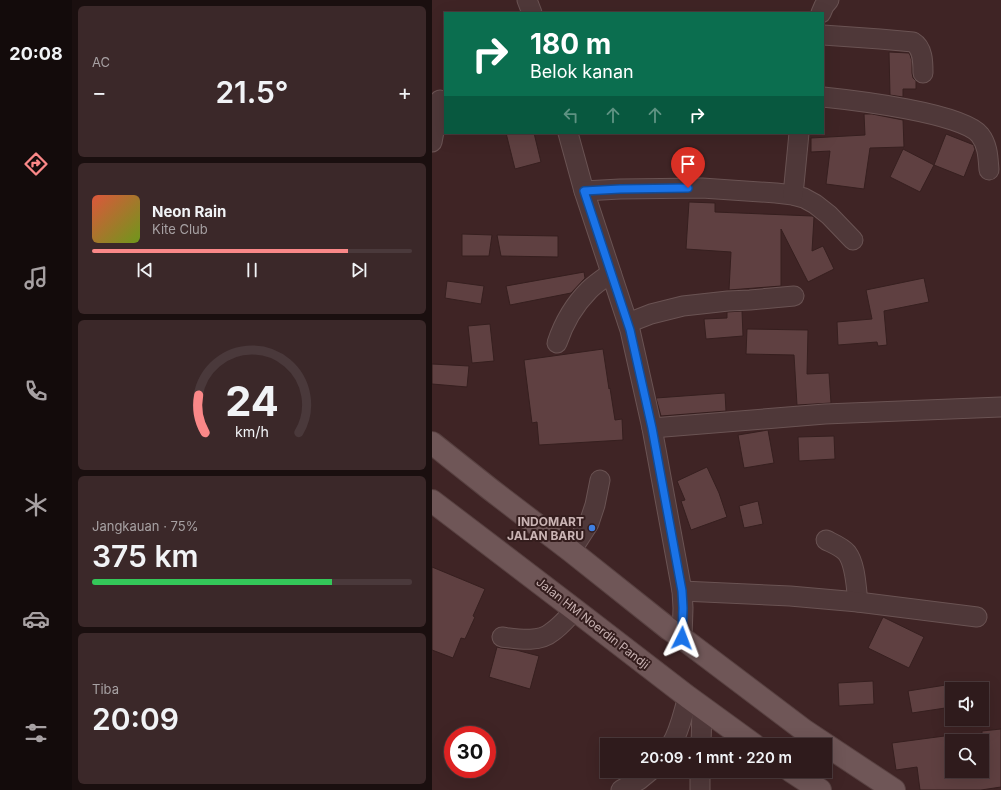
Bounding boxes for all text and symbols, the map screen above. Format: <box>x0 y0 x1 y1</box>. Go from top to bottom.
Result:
text: 180 m <box>530 27 611 61</box>
icon: right <box>464 28 516 80</box>
text: 20:08 <box>9 43 63 64</box>
text: AC <box>92 54 110 70</box>
text: Belok kanan <box>530 61 634 82</box>
text: 21.5° <box>215 74 289 110</box>
text: − <box>92 79 107 105</box>
text: + <box>397 79 412 105</box>
icon: left <box>560 104 582 126</box>
icon: ahead <box>602 104 624 126</box>
icon: ahead <box>644 104 666 126</box>
icon: right <box>686 104 708 126</box>
pin <box>671 147 705 188</box>
icon: directions <box>22 150 50 178</box>
icon: arrive <box>677 153 699 175</box>
text: Neon Rain <box>152 202 226 221</box>
text: Kite Club <box>152 221 208 237</box>
icon: previous <box>134 259 156 281</box>
icon: pause <box>241 259 263 281</box>
icon: next <box>348 259 370 281</box>
icon: music <box>22 264 50 292</box>
text: 24 <box>225 376 279 426</box>
icon: phone <box>22 377 50 405</box>
text: km/h <box>235 423 269 440</box>
icon: climate <box>22 491 50 519</box>
place label: INDOMART JALAN BARU <box>507 514 584 543</box>
text: Jangkauan · 75% <box>92 518 198 534</box>
marker: INDOMART JALAN BARU <box>587 523 597 533</box>
text: 375 km <box>92 538 199 574</box>
street label: Jalan HM Noerdin Pandji <box>533 574 653 672</box>
icon: car <box>22 605 50 633</box>
position arrow <box>661 617 703 659</box>
text: Tiba <box>92 681 119 697</box>
map controls <box>945 682 989 778</box>
button: sound <box>945 682 989 726</box>
text: 20:09 <box>92 701 179 737</box>
icon: filters <box>22 719 50 747</box>
speed limit sign: 30 <box>444 726 496 778</box>
button: search <box>945 734 989 778</box>
text: 20:09 · 1 mnt · 220 m <box>640 748 792 767</box>

